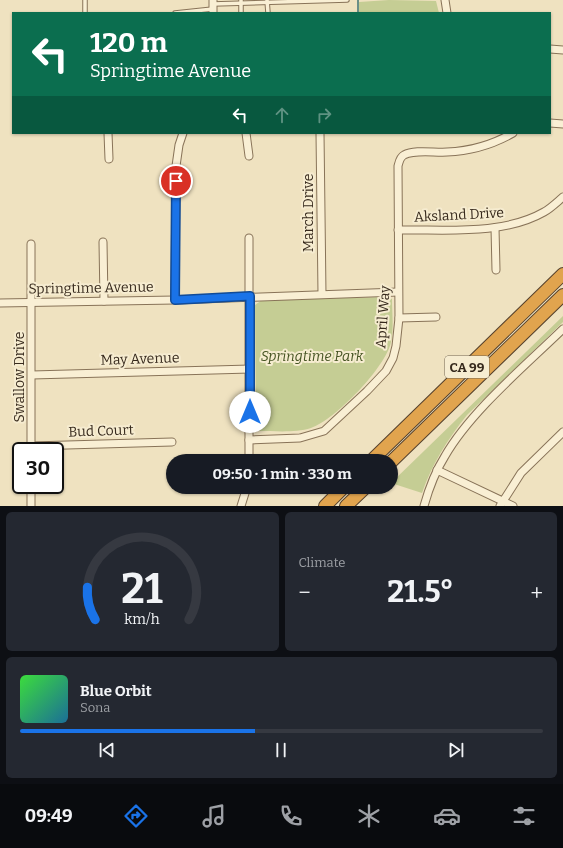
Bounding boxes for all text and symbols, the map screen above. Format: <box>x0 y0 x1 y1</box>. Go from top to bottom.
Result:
text: 120 m <box>90 26 167 59</box>
icon: left <box>24 28 76 80</box>
text: Springtime Avenue <box>90 60 251 82</box>
icon: left <box>229 104 251 126</box>
icon: ahead <box>271 104 293 126</box>
icon: right <box>313 104 335 126</box>
pin <box>159 164 193 198</box>
icon: arrive <box>165 170 187 192</box>
street label: March Drive <box>300 174 317 252</box>
street label: Aksland Drive <box>414 204 504 226</box>
street label: Springtime Avenue <box>28 278 154 298</box>
street label: April Way <box>372 284 394 349</box>
street label: Swallow Drive <box>11 332 28 422</box>
park label: Springtime Park <box>261 348 364 365</box>
street label: May Avenue <box>100 349 180 369</box>
road number: CA 99 <box>445 356 489 378</box>
position arrow <box>229 391 271 433</box>
street label: Bud Court <box>68 421 134 441</box>
speed limit sign: 30 <box>12 442 64 494</box>
text: 09:50 · 1 min · 330 m <box>213 465 351 483</box>
text: Climate <box>299 555 345 570</box>
text: 21 <box>122 563 163 613</box>
text: 21.5° <box>387 574 454 610</box>
text: − <box>299 579 311 606</box>
text: + <box>530 579 543 606</box>
text: km/h <box>125 610 160 627</box>
text: Blue Orbit <box>80 682 152 700</box>
text: Sona <box>80 700 110 715</box>
icon: previous <box>96 739 118 761</box>
icon: pause <box>270 739 292 761</box>
icon: next <box>445 739 467 761</box>
icon: directions <box>122 802 150 830</box>
icon: music <box>200 802 228 830</box>
icon: phone <box>277 802 305 830</box>
icon: climate <box>355 802 383 830</box>
icon: car <box>433 802 461 830</box>
icon: filters <box>510 802 538 830</box>
text: 09:49 <box>25 805 73 827</box>

